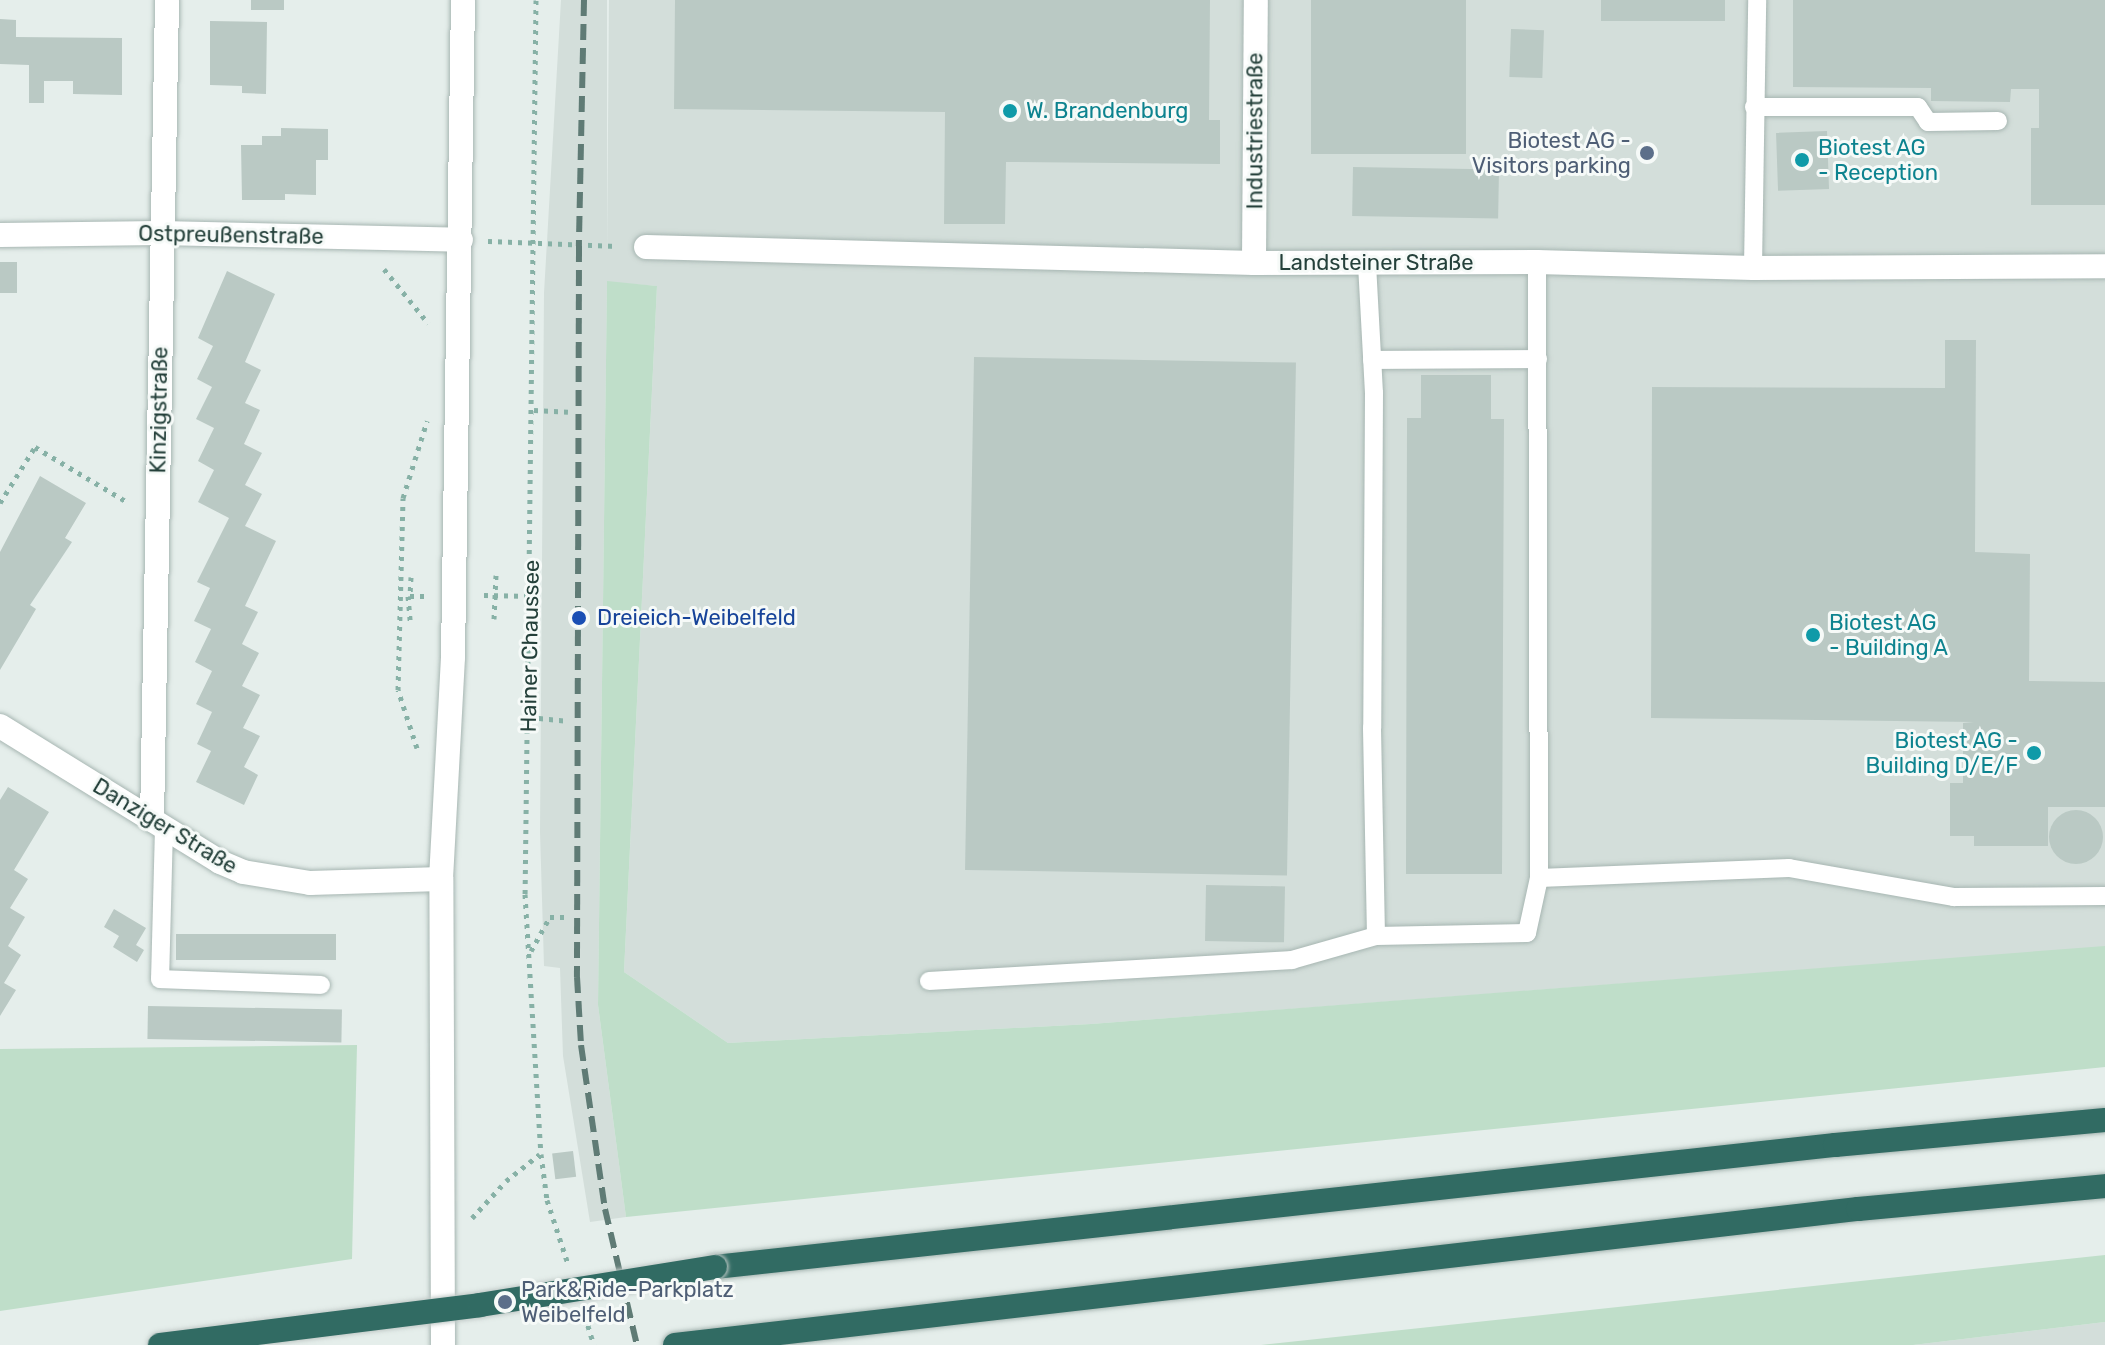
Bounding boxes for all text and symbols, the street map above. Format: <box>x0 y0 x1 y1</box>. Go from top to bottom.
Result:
street label: Industriestraße <box>1242 53 1268 209</box>
place label: W. Brandenburg <box>1026 98 1188 124</box>
marker: W. Brandenburg <box>1001 102 1019 120</box>
place label: Biotest AG - Visitors parking <box>1472 127 1631 178</box>
place label: Biotest AG - Reception <box>1818 134 1938 186</box>
marker: Biotest AG - Visitors parking <box>1638 144 1656 162</box>
marker: Biotest AG - Reception <box>1793 151 1811 169</box>
street label: Ostpreußenstraße <box>138 220 324 250</box>
street label: Landsteiner Straße <box>1278 250 1474 276</box>
street label: Kinzigstraße <box>145 346 173 474</box>
street label: Hainer Chaussee <box>515 559 545 733</box>
place label: Dreieich-Weibelfeld <box>597 605 796 631</box>
marker: Dreieich-Weibelfeld <box>568 607 590 629</box>
place label: Biotest AG - Building A <box>1829 609 1949 660</box>
marker: Biotest AG - Building A <box>1804 626 1822 644</box>
place label: Biotest AG - Building D/E/F <box>1866 727 2018 778</box>
marker: Biotest AG - Building D/E/F <box>2025 744 2043 762</box>
street label: Danziger Straße <box>88 772 242 880</box>
place label: Park&Ride-Parkplatz Weibelfeld <box>521 1276 734 1328</box>
marker: Park&Ride-Parkplatz Weibelfeld <box>496 1293 514 1311</box>

